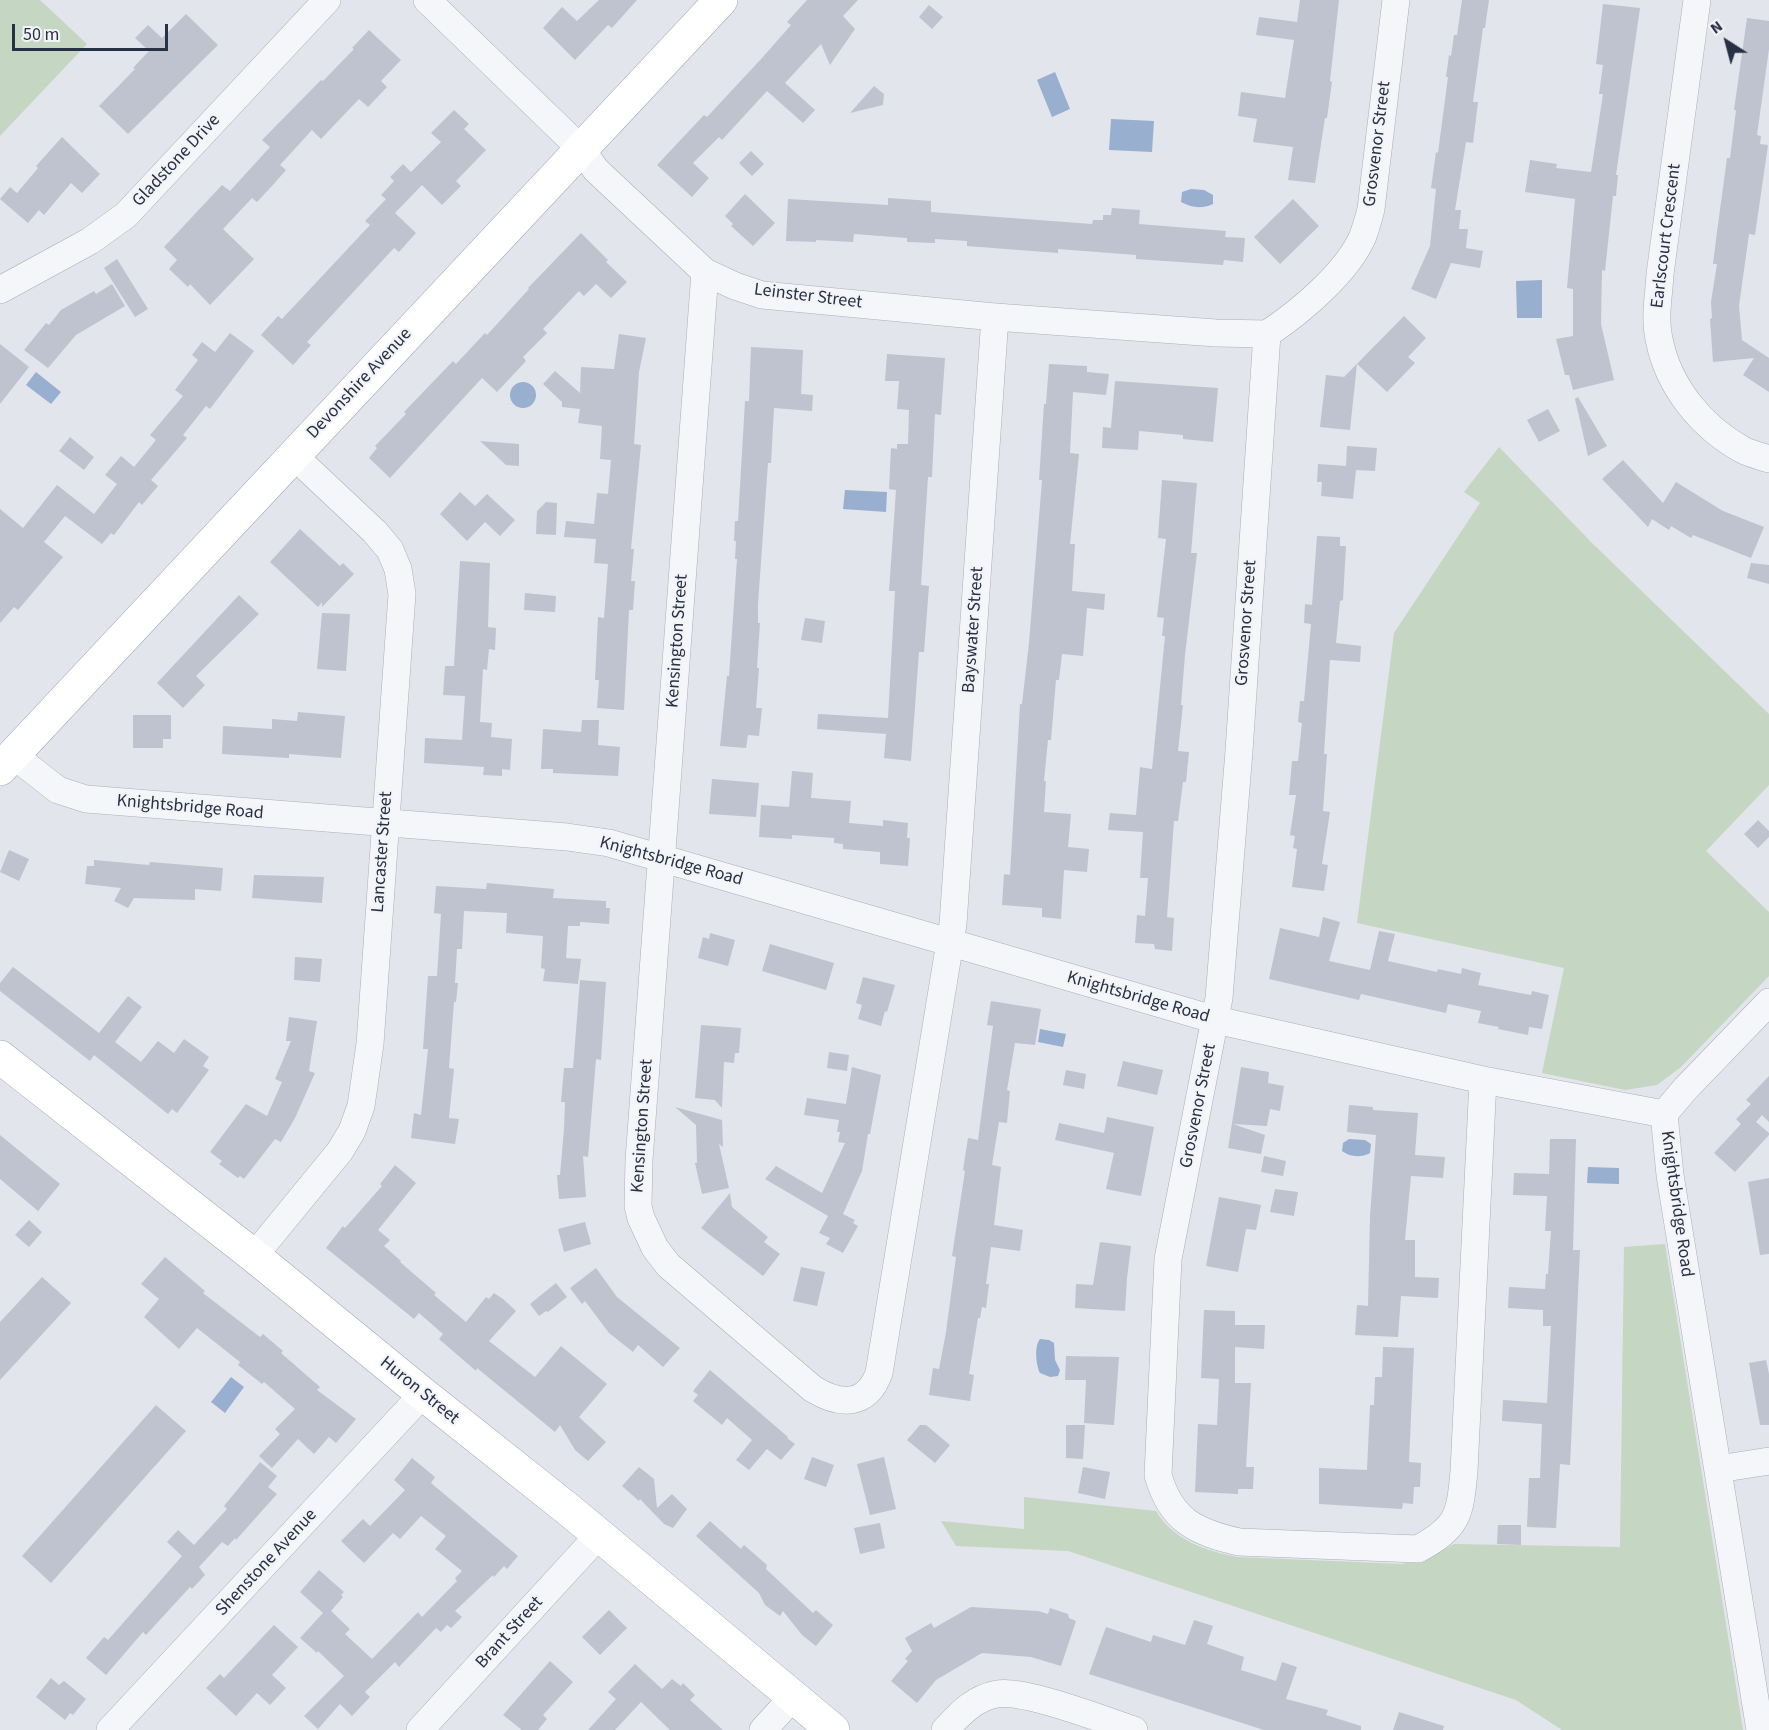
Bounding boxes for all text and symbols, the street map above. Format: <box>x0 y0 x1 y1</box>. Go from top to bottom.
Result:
scale bar <box>15 12 171 50</box>
north arrow <box>1697 12 1757 72</box>
text: N <box>1706 15 1727 39</box>
text: 50 m <box>23 22 59 47</box>
street label: Grosvenor Street <box>1360 80 1396 208</box>
street label: Gladstone Drive <box>129 110 225 212</box>
street label: Earlscourt Crescent <box>1647 162 1687 310</box>
street label: Leinster Street <box>753 280 863 314</box>
street label: Devonshire Avenue <box>303 324 417 444</box>
street label: Grosvenor Street <box>1232 559 1262 687</box>
street label: Bayswater Street <box>959 566 989 694</box>
street label: Kensington Street <box>663 573 693 709</box>
street label: Knightsbridge Road <box>116 791 264 825</box>
street label: Lancaster Street <box>368 791 398 913</box>
street label: Knightsbridge Road <box>597 832 745 892</box>
street label: Knightsbridge Road <box>1064 967 1212 1029</box>
street label: Grosvenor Street <box>1176 1042 1222 1170</box>
street label: Kensington Street <box>628 1058 658 1194</box>
street label: Knightsbridge Road <box>1655 1129 1697 1279</box>
street label: Huron Street <box>375 1352 463 1430</box>
street label: Shenstone Avenue <box>212 1505 322 1621</box>
street label: Brant Street <box>472 1592 548 1674</box>

